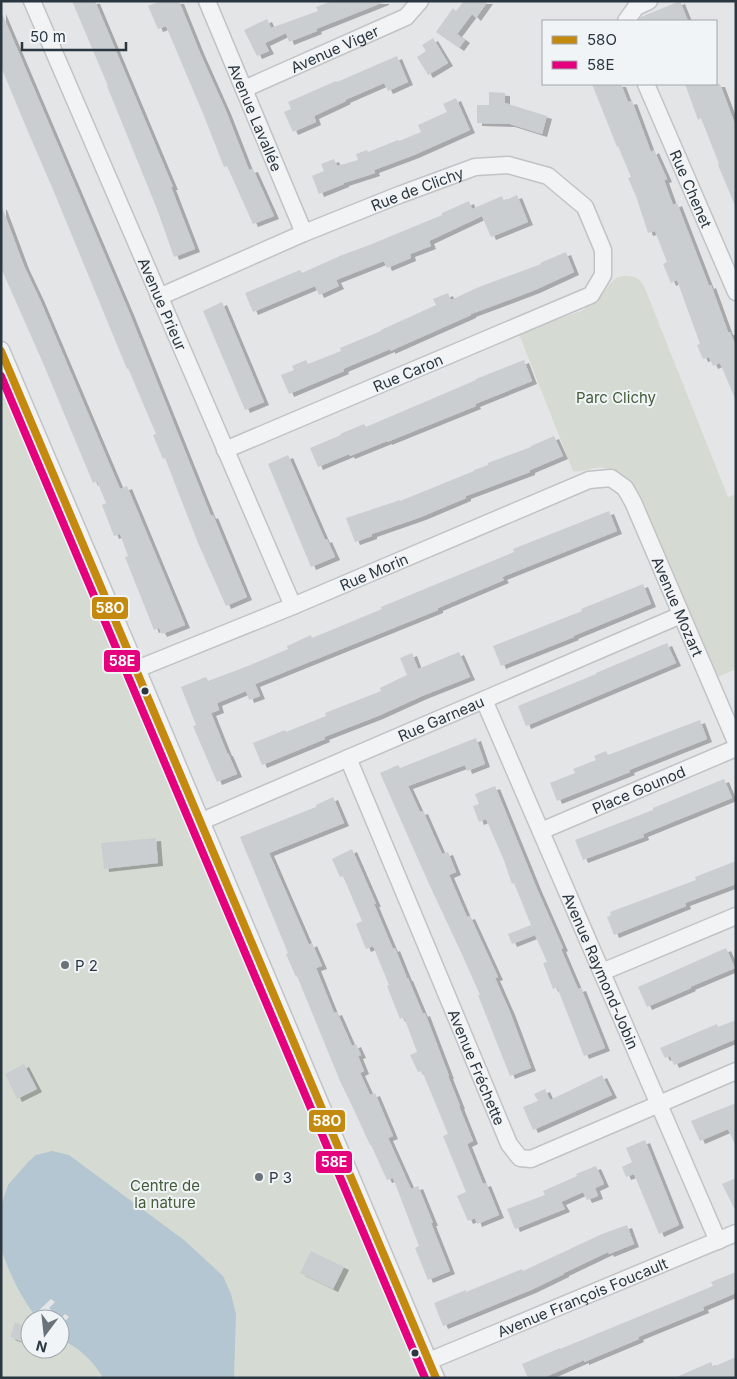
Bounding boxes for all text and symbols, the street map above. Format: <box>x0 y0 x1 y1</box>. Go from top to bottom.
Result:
scale bar <box>22 20 126 52</box>
legend <box>542 20 717 85</box>
street label: Avenue Viger <box>287 21 382 77</box>
text: 50 m <box>30 27 66 46</box>
text: 58O <box>587 30 617 49</box>
text: 58E <box>587 55 614 74</box>
street label: Avenue Lavallée <box>225 60 287 174</box>
street label: Rue Chenet <box>666 147 716 230</box>
street label: Rue de Clichy <box>368 162 467 215</box>
street label: Avenue Prieur <box>134 255 191 354</box>
street label: Rue Caron <box>370 350 446 396</box>
park label: Parc Clichy <box>576 388 657 407</box>
street label: Rue Morin <box>337 549 411 595</box>
street label: Avenue Mozart <box>648 554 708 659</box>
line badge: 58O <box>91 596 129 620</box>
text: 58O <box>96 599 125 616</box>
line badge: 58E <box>103 649 141 673</box>
text: 58E <box>109 652 135 669</box>
unlabelled marker <box>140 686 150 696</box>
street label: Rue Garneau <box>395 691 487 745</box>
street label: Place Gounod <box>589 761 688 818</box>
street label: Avenue Raymond-Jobin <box>559 889 643 1052</box>
place label: P 2 <box>75 956 98 975</box>
marker: P 2 <box>59 959 71 971</box>
street label: Avenue Fréchette <box>444 1006 510 1128</box>
line badge: 58O <box>308 1109 346 1133</box>
text: 58O <box>313 1112 342 1129</box>
line badge: 58E <box>315 1150 353 1174</box>
text: 58E <box>321 1153 347 1170</box>
place label: P 3 <box>269 1168 292 1187</box>
marker: P 3 <box>253 1171 265 1183</box>
park label: Centre de la nature <box>130 1176 200 1212</box>
street label: Avenue François Foucault <box>494 1253 670 1341</box>
north arrow <box>20 1309 70 1359</box>
text: N <box>34 1337 49 1357</box>
unlabelled marker <box>410 1348 420 1358</box>

